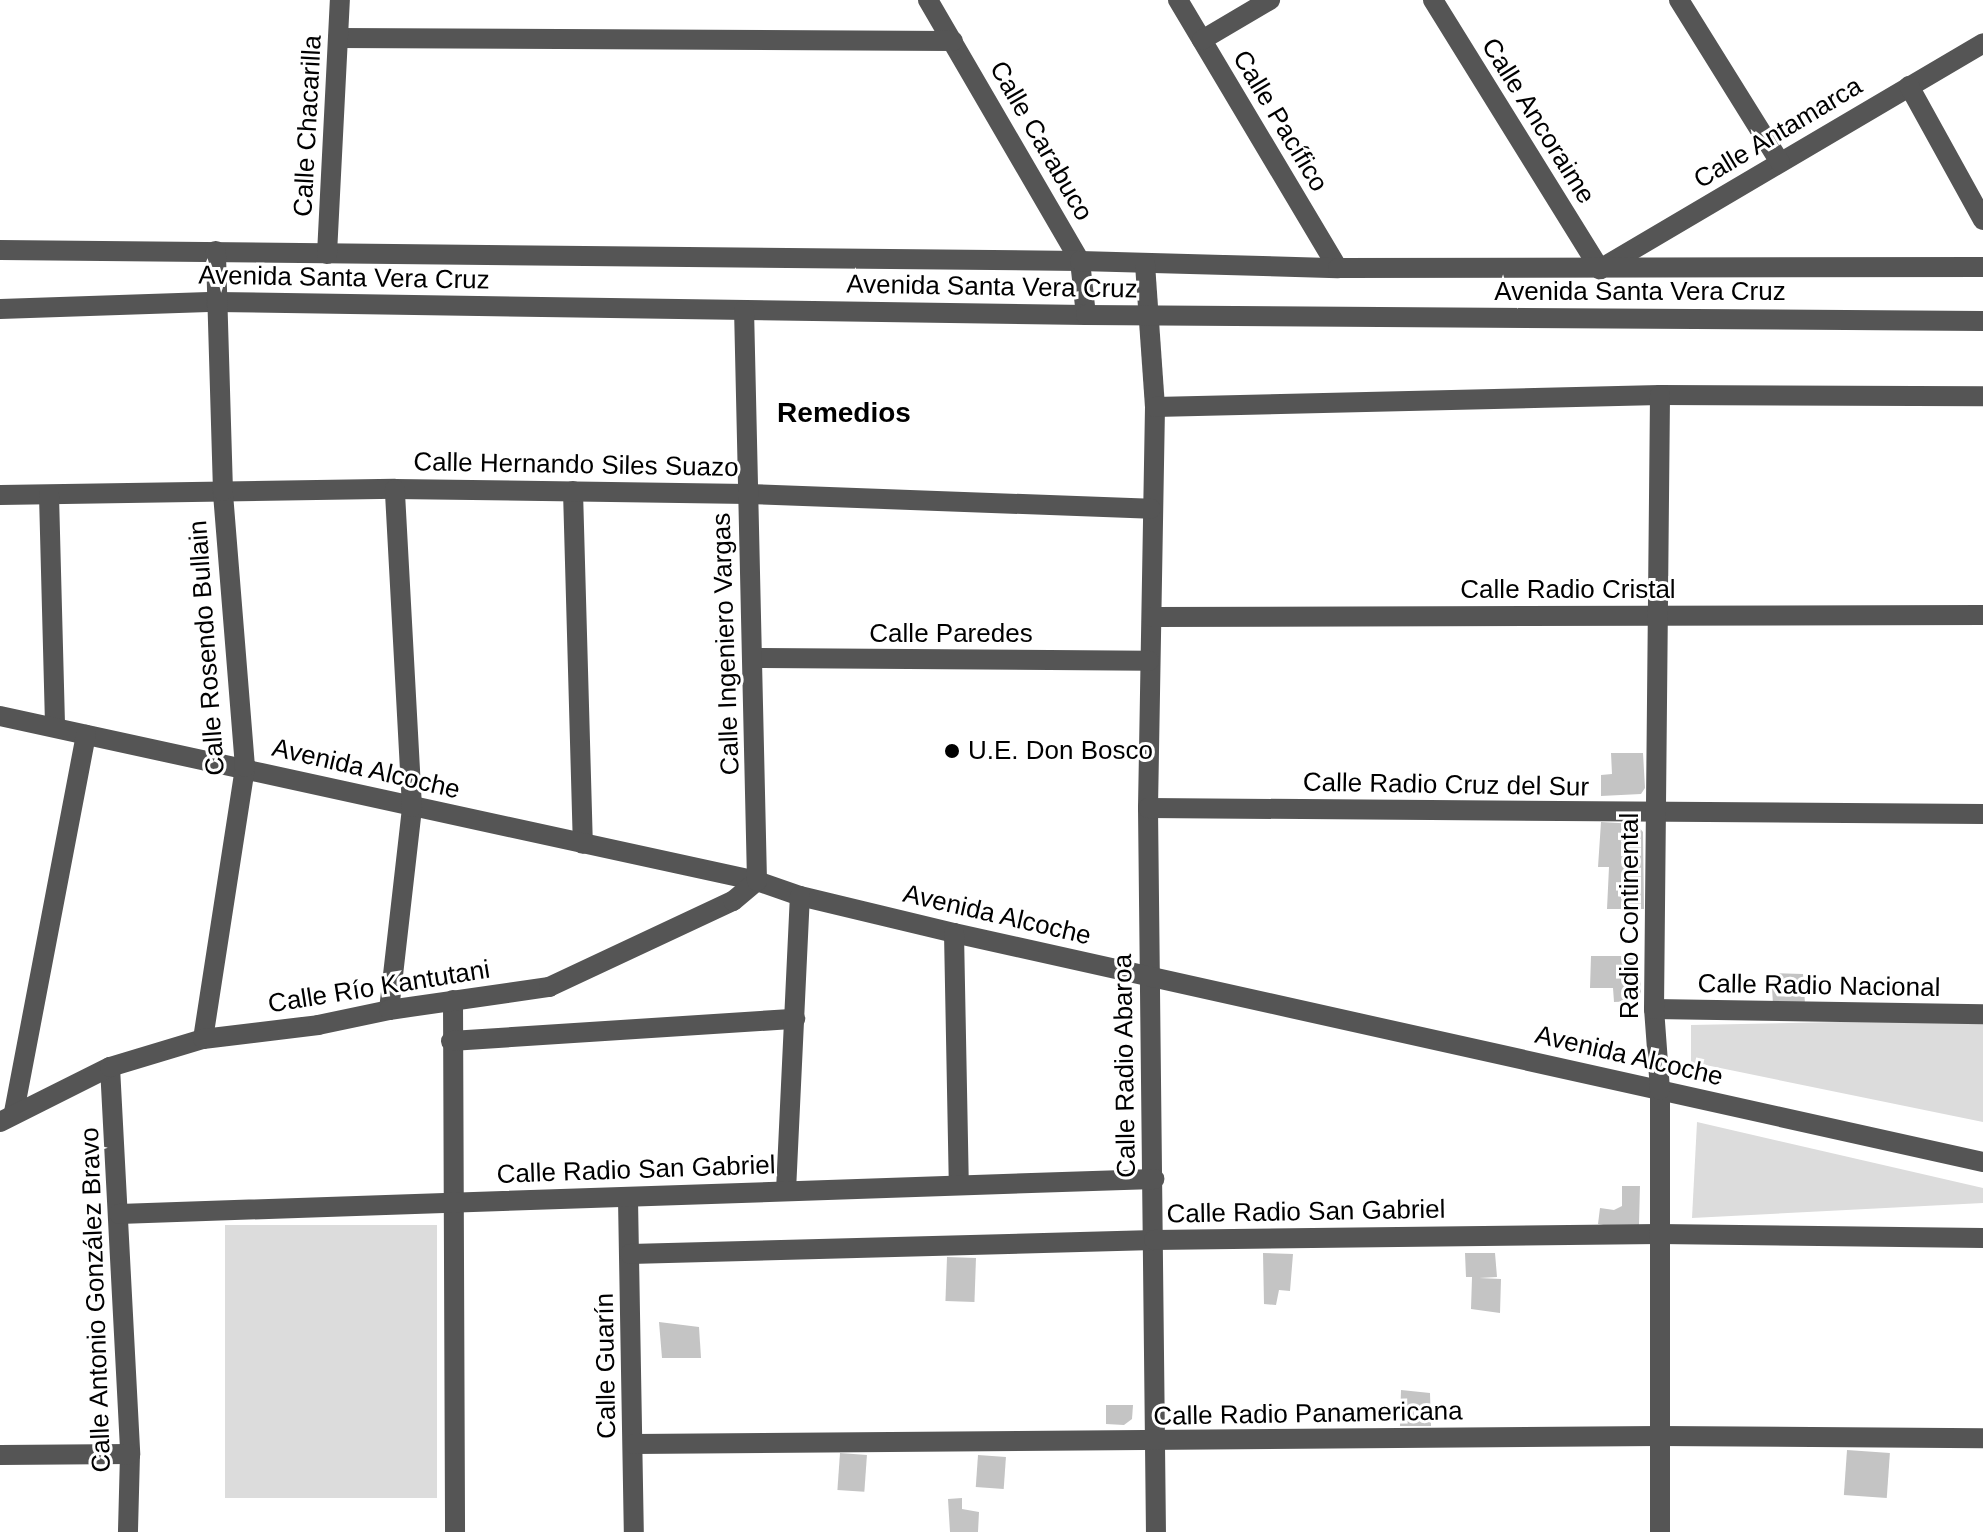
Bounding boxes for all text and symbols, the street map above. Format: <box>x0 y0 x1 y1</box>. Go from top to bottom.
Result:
street label: Calle Ancoraime <box>1474 32 1602 210</box>
street label: Calle Chacarilla <box>288 34 328 218</box>
street label: Calle Pacífico <box>1226 45 1334 197</box>
street label: Calle Carabuco <box>983 56 1099 226</box>
street label: Calle Antamarca <box>1688 70 1868 196</box>
street label: Avenida Santa Vera Cruz <box>198 260 490 296</box>
street label: Avenida Santa Vera Cruz <box>846 269 1138 305</box>
street label: Avenida Santa Vera Cruz <box>1494 276 1786 308</box>
district label: Remedios <box>777 396 911 430</box>
street label: Calle Hernando Siles Suazo <box>413 447 739 483</box>
street label: Calle Ingeniero Vargas <box>706 512 746 776</box>
street label: Calle Rosendo Bullain <box>183 519 231 777</box>
street label: Calle Radio Cristal <box>1460 574 1676 606</box>
street label: Calle Paredes <box>869 618 1033 650</box>
street label: Avenida Alcoche <box>268 732 464 806</box>
place label: U.E. Don Bosco <box>968 735 1153 767</box>
marker: U.E. Don Bosco <box>943 742 961 760</box>
street label: Calle Radio Cruz del Sur <box>1303 767 1589 803</box>
street label: Radio Continental <box>1614 813 1646 1019</box>
street label: Avenida Alcoche <box>899 878 1095 952</box>
street label: Calle Radio Abaroa <box>1107 953 1143 1179</box>
street label: Calle Río Kantutani <box>266 954 492 1020</box>
street label: Calle Radio Nacional <box>1697 968 1941 1004</box>
street label: Avenida Alcoche <box>1531 1019 1727 1093</box>
street label: Calle Antonio González Bravo <box>74 1126 118 1474</box>
street label: Calle Radio San Gabriel <box>496 1150 776 1190</box>
street label: Calle Radio San Gabriel <box>1166 1194 1446 1230</box>
street label: Calle Guarín <box>589 1293 623 1439</box>
street label: Calle Radio Panamericana <box>1153 1396 1463 1432</box>

